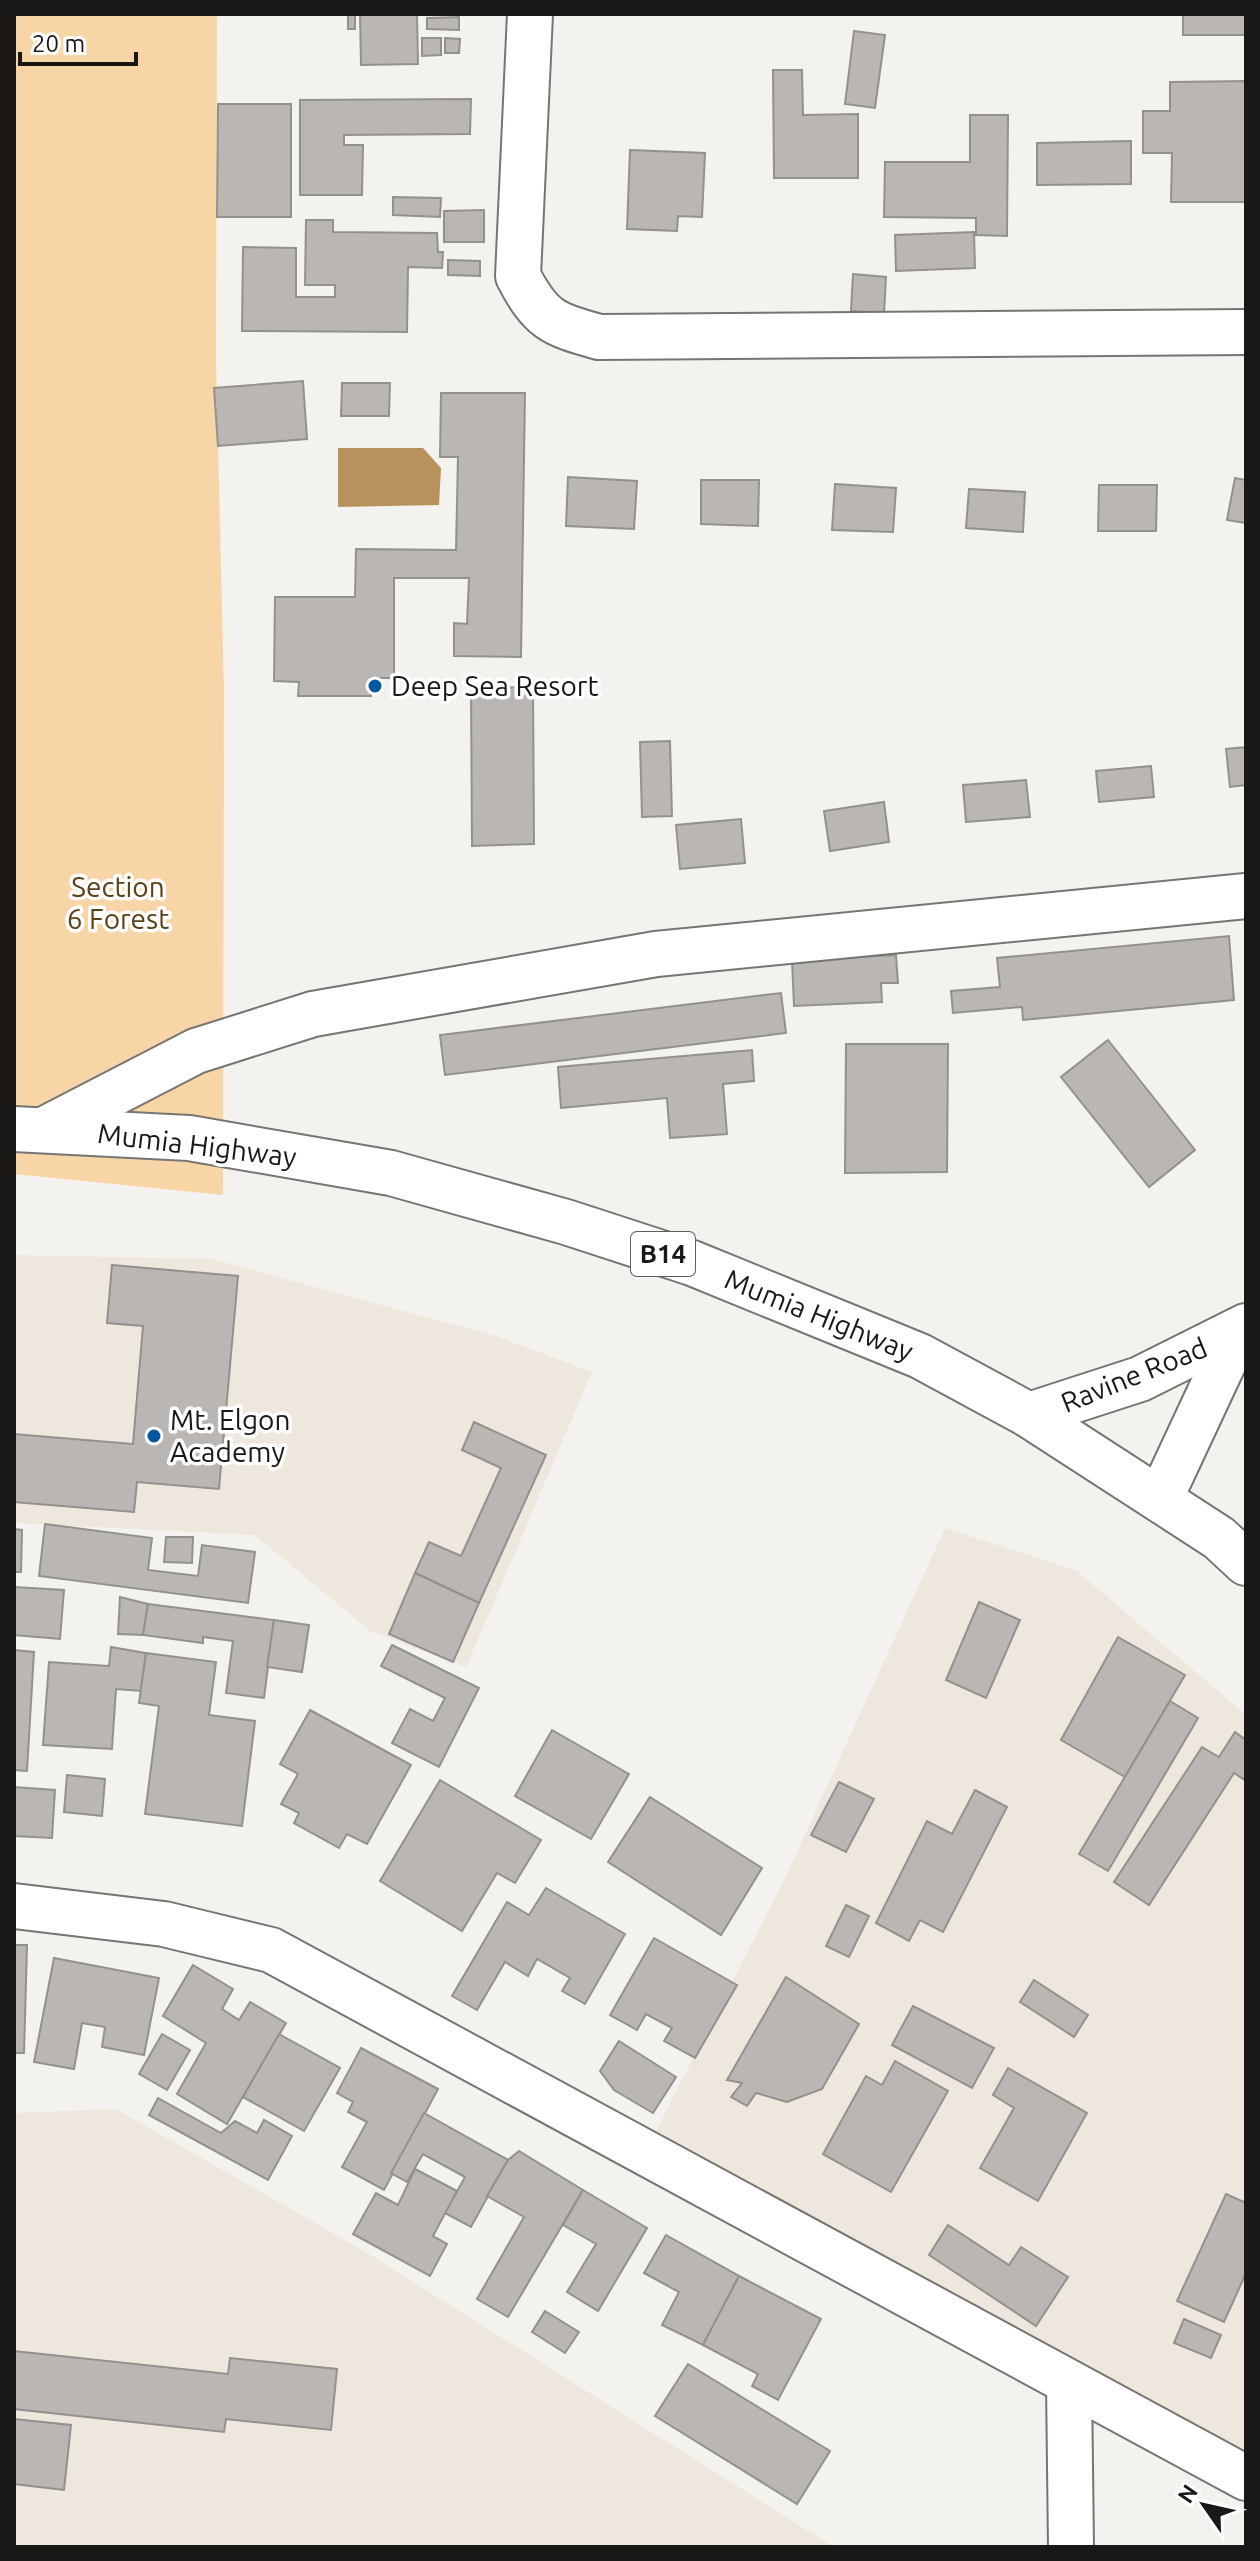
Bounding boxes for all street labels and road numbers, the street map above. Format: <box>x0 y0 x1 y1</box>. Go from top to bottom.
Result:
street label: Mumia Highway <box>96 1117 298 1172</box>
road number: B14 <box>631 1232 695 1276</box>
street label: Mumia Highway <box>721 1263 918 1366</box>
street label: Ravine Road <box>1056 1331 1211 1418</box>

